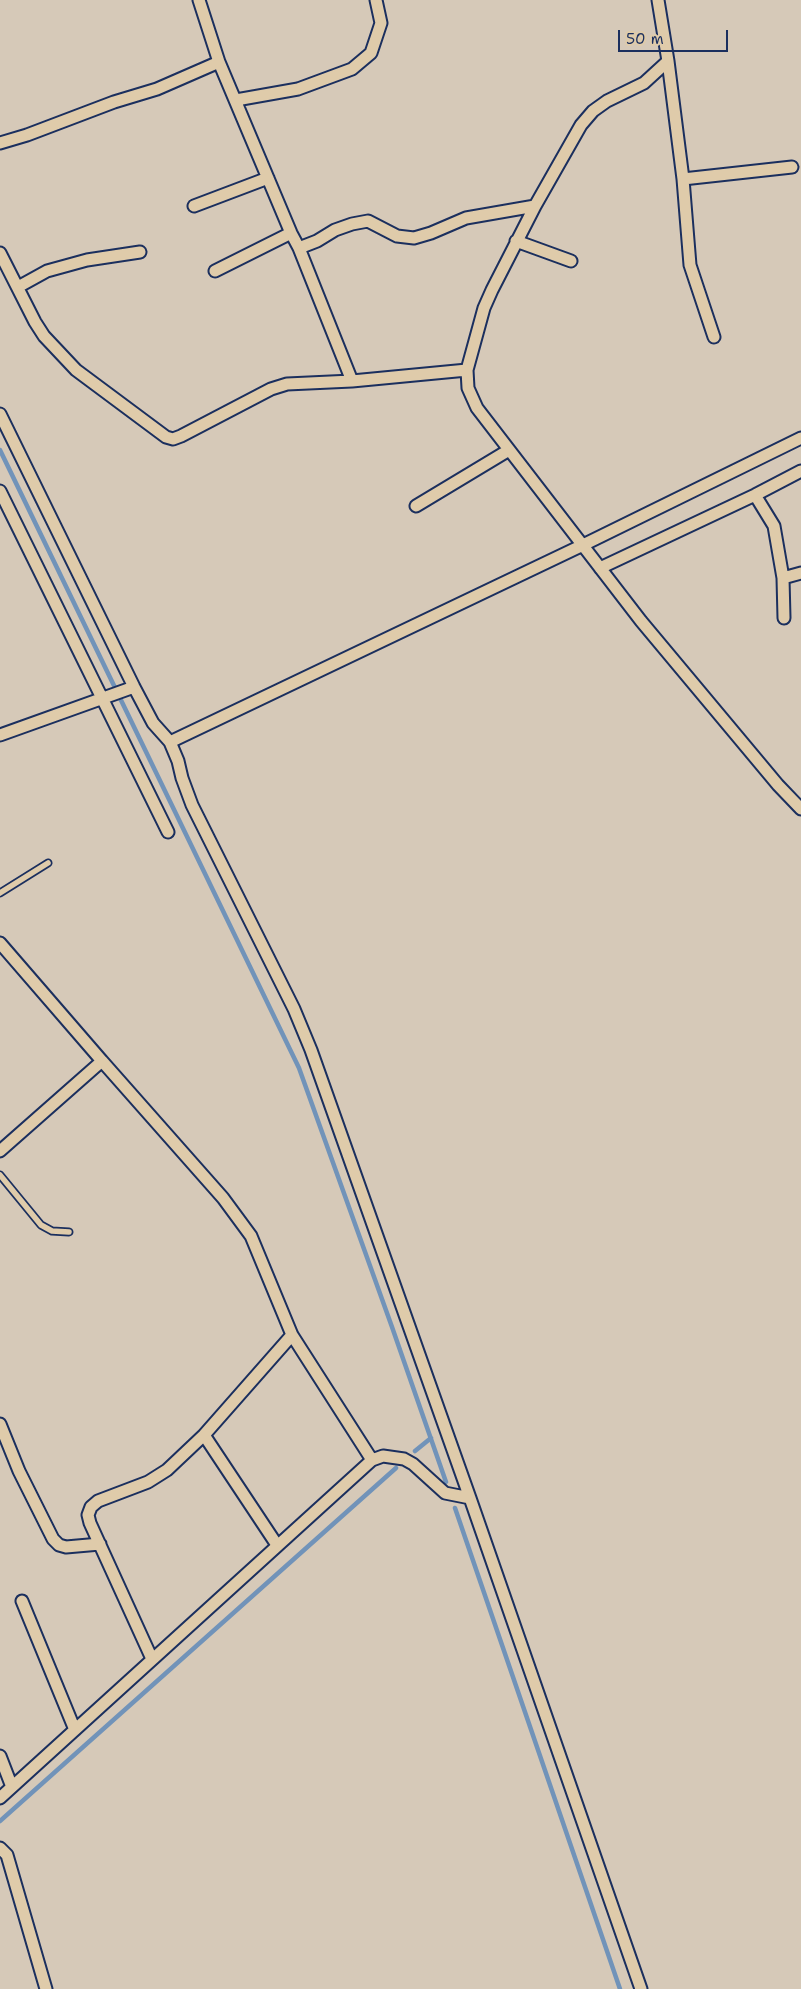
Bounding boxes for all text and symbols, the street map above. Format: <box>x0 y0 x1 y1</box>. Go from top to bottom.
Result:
scale bar <box>621 20 731 52</box>
text: 50 m <box>626 29 664 49</box>

